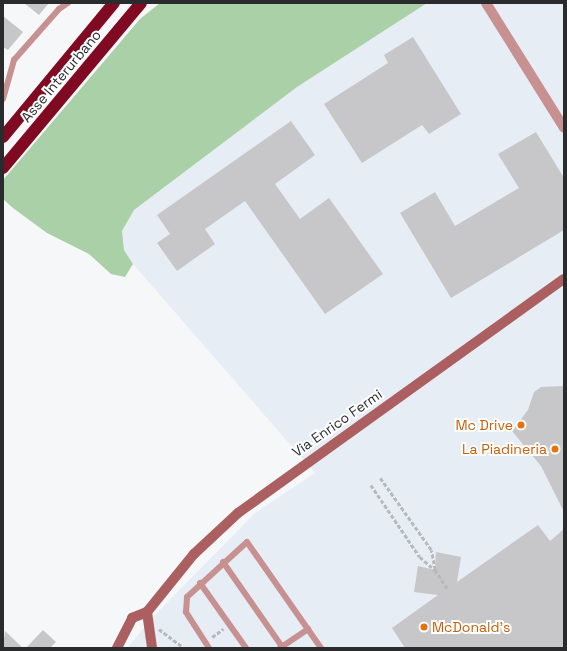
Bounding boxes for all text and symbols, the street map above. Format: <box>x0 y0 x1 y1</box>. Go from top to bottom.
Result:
street label: Asse Interurbano <box>18 26 104 126</box>
street label: Via Enrico Fermi <box>289 386 385 460</box>
place label: Mc Drive <box>455 417 513 433</box>
marker: Mc Drive <box>516 420 526 430</box>
place label: La Piadineria <box>462 441 547 457</box>
marker: La Piadineria <box>550 444 560 454</box>
place label: McDonald's <box>432 619 510 635</box>
marker: McDonald's <box>419 622 429 632</box>

